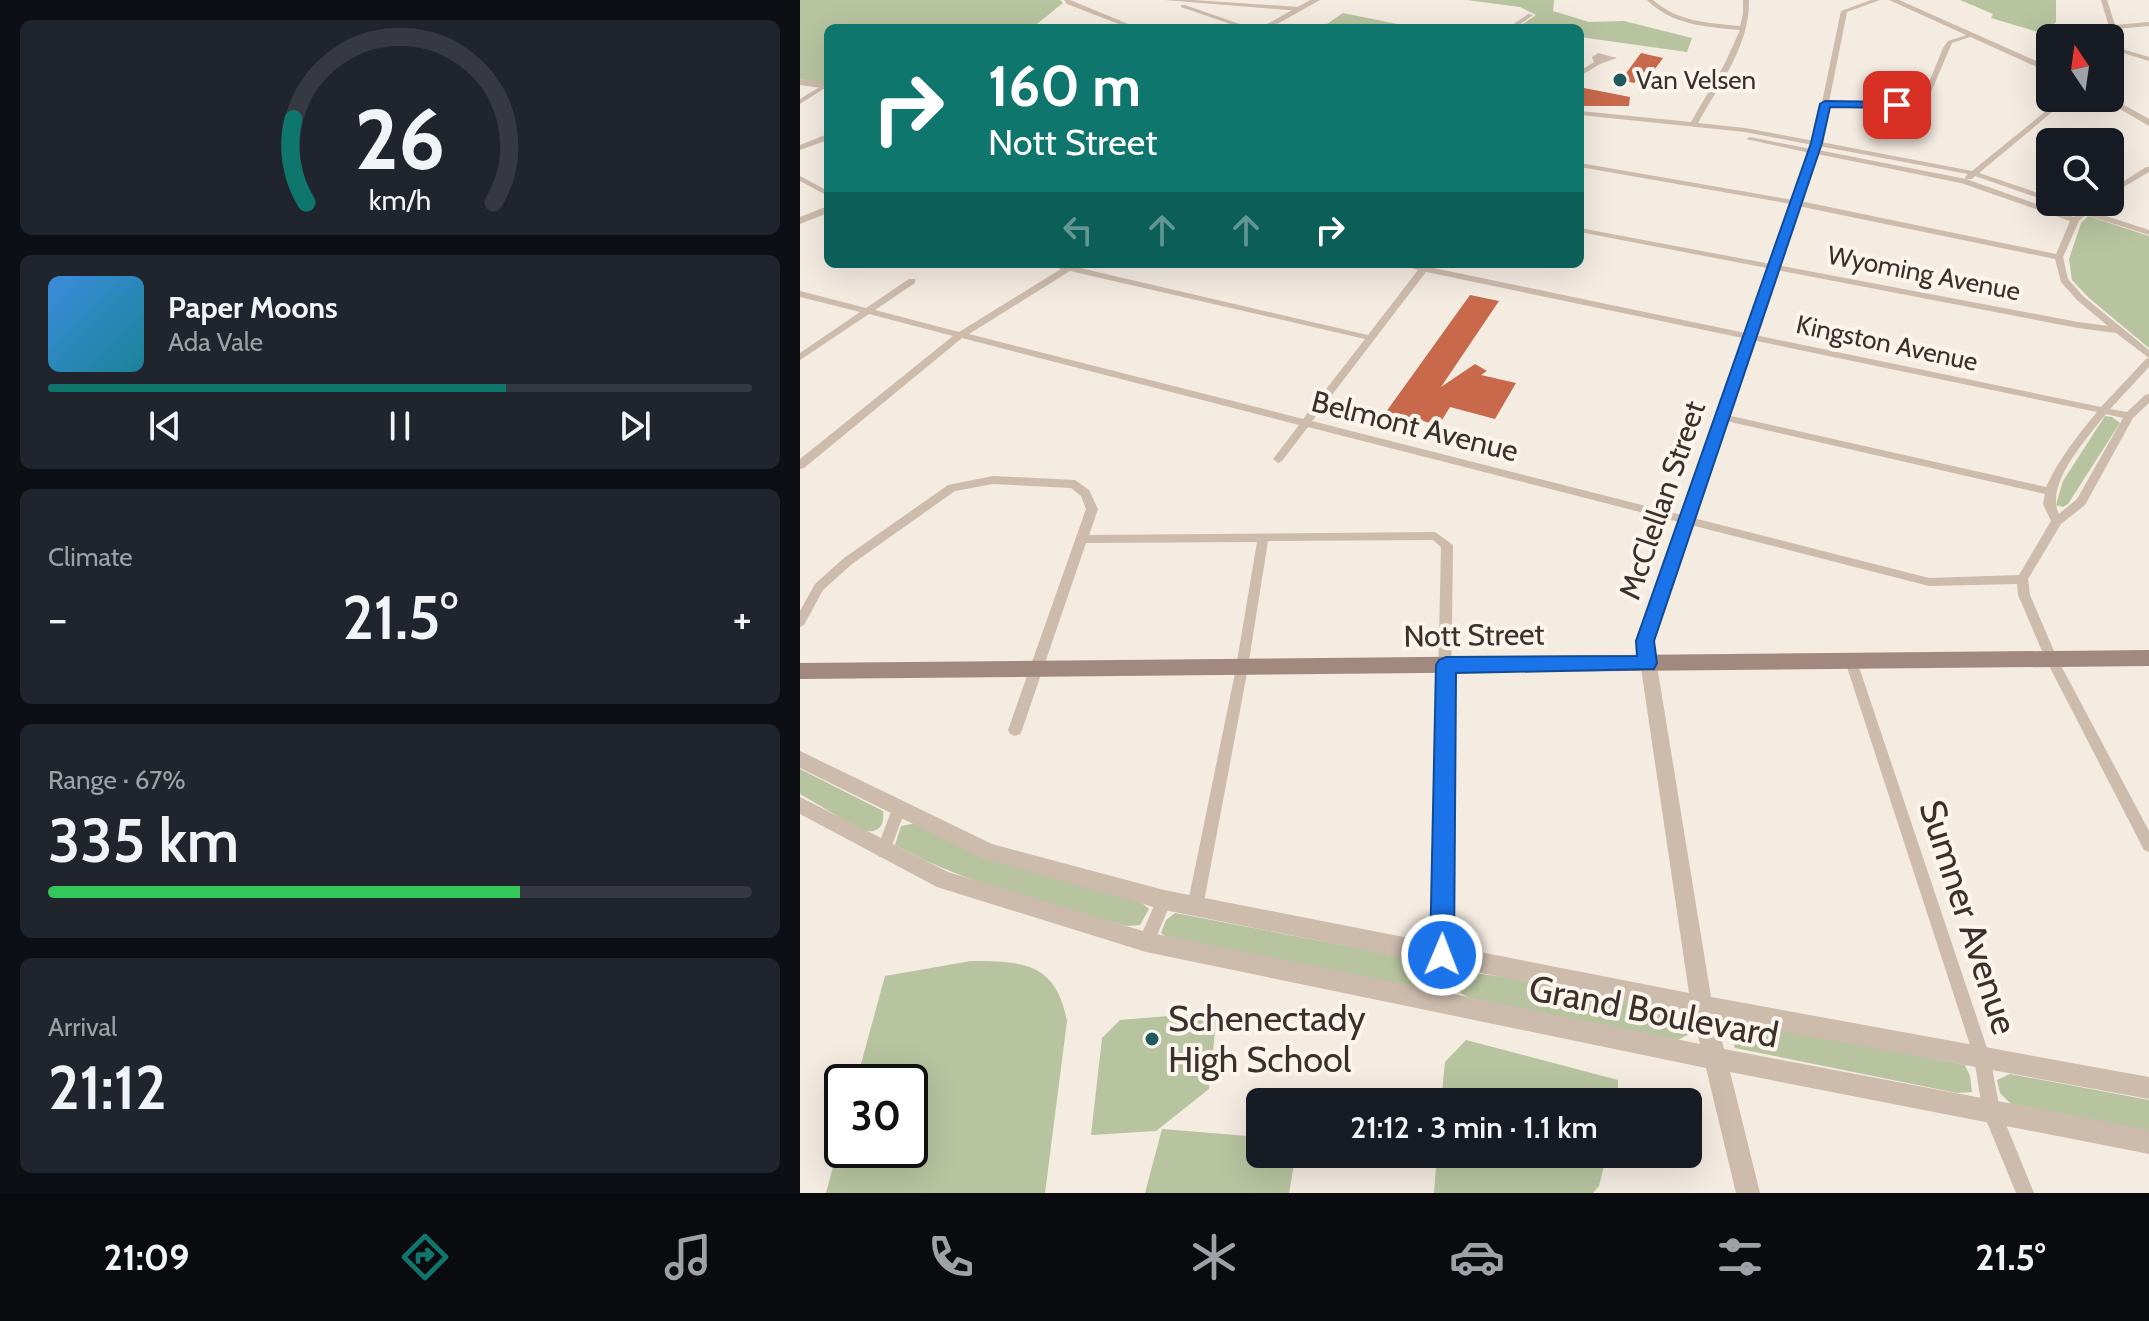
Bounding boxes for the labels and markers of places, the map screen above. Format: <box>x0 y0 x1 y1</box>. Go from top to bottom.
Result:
place label: Van Velsen <box>1636 64 1756 96</box>
marker: Van Velsen <box>1611 71 1629 89</box>
pin <box>1863 71 1931 139</box>
place label: Schenectady High School <box>1168 996 1366 1081</box>
marker: Schenectady High School <box>1143 1030 1161 1048</box>

